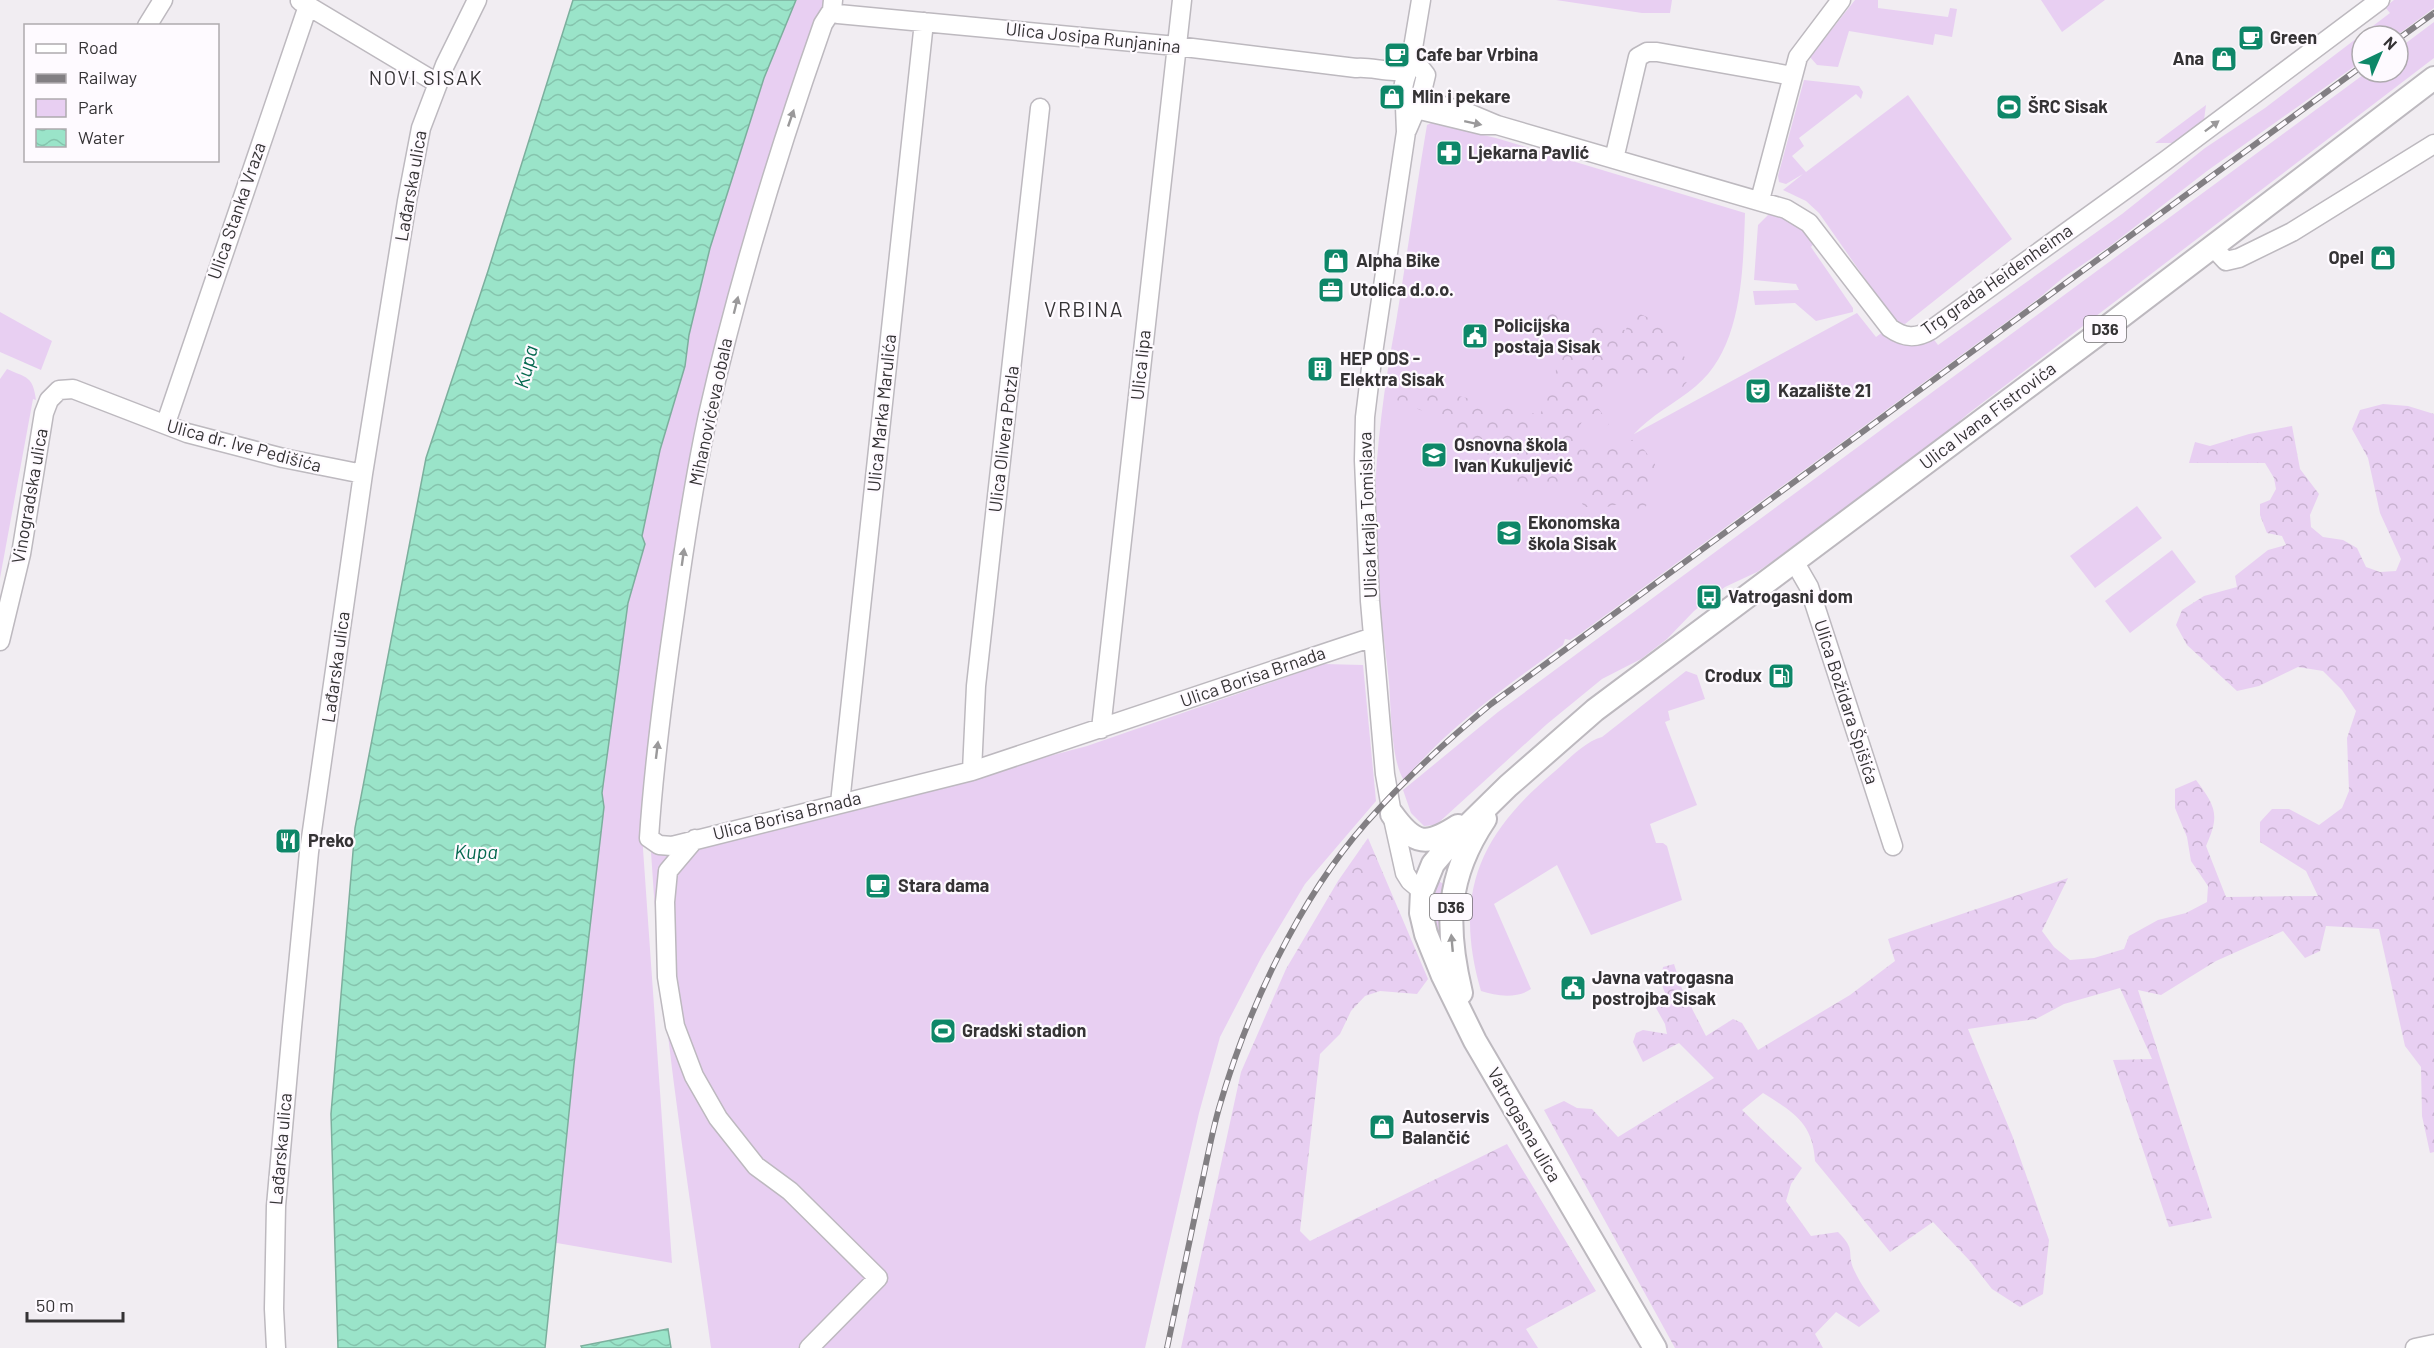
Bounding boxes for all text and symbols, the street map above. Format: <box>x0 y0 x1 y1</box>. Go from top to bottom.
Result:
street label: Ulica Josipa Runjanina <box>1004 17 1182 57</box>
cafe icon: Green <box>2236 23 2266 53</box>
legend <box>24 24 219 162</box>
north arrow <box>2350 24 2410 84</box>
place label: Green <box>2270 26 2317 48</box>
text: N <box>2380 32 2401 53</box>
text: Road <box>78 36 118 58</box>
cafe icon: Cafe bar Vrbina <box>1382 40 1412 70</box>
place label: Cafe bar Vrbina <box>1416 43 1538 65</box>
shop icon: Ana <box>2209 44 2239 74</box>
place label: Ana <box>2173 47 2204 69</box>
district label: NOVI SISAK <box>369 65 483 89</box>
text: Railway <box>78 66 137 88</box>
shop icon: Mlin i pekare <box>1377 82 1407 112</box>
place label: Mlin i pekare <box>1412 85 1511 107</box>
sports icon: ŠRC Sisak <box>1994 92 2024 122</box>
place label: ŠRC Sisak <box>2028 95 2108 117</box>
text: Park <box>78 96 113 118</box>
one-way arrow <box>786 109 796 127</box>
one-way arrow <box>1464 118 1482 128</box>
one-way arrow <box>2204 121 2219 133</box>
text: Water <box>78 126 125 148</box>
street label: Lađarska ulica <box>389 129 431 243</box>
pharmacy icon: Ljekarna Pavlić <box>1434 138 1464 168</box>
street label: Ulica Stanka Vraza <box>202 139 270 282</box>
place label: Ljekarna Pavlić <box>1468 141 1589 163</box>
street label: Trg grada Heidenheima <box>1917 219 2076 340</box>
shop icon: Opel <box>2368 243 2398 273</box>
shop icon: Alpha Bike <box>1321 246 1351 276</box>
place label: Opel <box>2328 246 2364 268</box>
place label: Alpha Bike <box>1356 249 1440 271</box>
office icon: Utolica d.o.o. <box>1316 275 1346 305</box>
place label: Utolica d.o.o. <box>1350 278 1454 300</box>
one-way arrow <box>731 295 741 314</box>
district label: VRBINA <box>1044 296 1124 321</box>
place label: Policijska postaja Sisak <box>1494 314 1601 357</box>
road number: D36 <box>2084 316 2126 342</box>
public building icon: Policijska postaja Sisak <box>1460 321 1490 351</box>
street label: Ulica lipa <box>1125 329 1155 401</box>
street label: Ulica Marka Marulića <box>862 333 900 493</box>
street label: Mihanovićeva obala <box>684 336 736 488</box>
water label: Kupa <box>508 343 542 391</box>
place label: HEP ODS - Elektra Sisak <box>1340 347 1445 390</box>
building icon: HEP ODS - Elektra Sisak <box>1305 354 1335 384</box>
street label: Ulica Ivana Fistrovića <box>1915 357 2060 474</box>
street label: Ulica Olivera Potzla <box>983 364 1023 513</box>
theatre icon: Kazalište 21 <box>1743 376 1773 406</box>
place label: Kazalište 21 <box>1778 379 1871 401</box>
street label: Ulica dr. Ive Pedišića <box>165 414 324 476</box>
street label: Vinogradska ulica <box>6 426 52 565</box>
street label: Ulica kralja Tomislava <box>1353 432 1381 599</box>
place label: Osnovna škola Ivan Kukuljević <box>1454 433 1573 476</box>
school or university icon: Osnovna škola Ivan Kukuljević <box>1419 440 1449 470</box>
place label: Ekonomska škola Sisak <box>1528 511 1620 554</box>
school or university icon: Ekonomska škola Sisak <box>1494 518 1524 548</box>
one-way arrow <box>678 547 687 566</box>
bus stop icon: Vatrogasni dom <box>1694 582 1724 612</box>
place label: Vatrogasni dom <box>1728 585 1853 607</box>
street label: Lađarska ulica <box>316 610 354 724</box>
street label: Ulica Božidara Špišića <box>1810 617 1884 787</box>
street label: Ulica Borisa Brnada <box>1177 641 1328 711</box>
fuel station icon: Crodux <box>1766 661 1796 691</box>
place label: Crodux <box>1705 664 1762 686</box>
one-way arrow <box>652 741 662 760</box>
street label: Ulica Borisa Brnada <box>710 786 863 844</box>
restaurant icon: Preko <box>273 826 303 856</box>
place label: Preko <box>308 829 354 851</box>
water label: Kupa <box>454 839 498 863</box>
cafe icon: Stara dama <box>863 871 893 901</box>
place label: Stara dama <box>898 874 989 896</box>
road number: D36 <box>1430 894 1472 920</box>
one-way arrow <box>1447 934 1457 953</box>
place label: Javna vatrogasna postrojba Sisak <box>1592 966 1734 1009</box>
public building icon: Javna vatrogasna postrojba Sisak <box>1558 973 1588 1003</box>
sports icon: Gradski stadion <box>928 1016 958 1046</box>
place label: Gradski stadion <box>962 1019 1086 1041</box>
street label: Vatrogasna ulica <box>1483 1063 1567 1186</box>
street label: Lađarska ulica <box>264 1092 296 1206</box>
place label: Autoservis Balančić <box>1402 1105 1490 1148</box>
shop icon: Autoservis Balančić <box>1367 1112 1397 1142</box>
scale bar <box>27 1285 123 1323</box>
text: 50 m <box>36 1294 74 1316</box>

